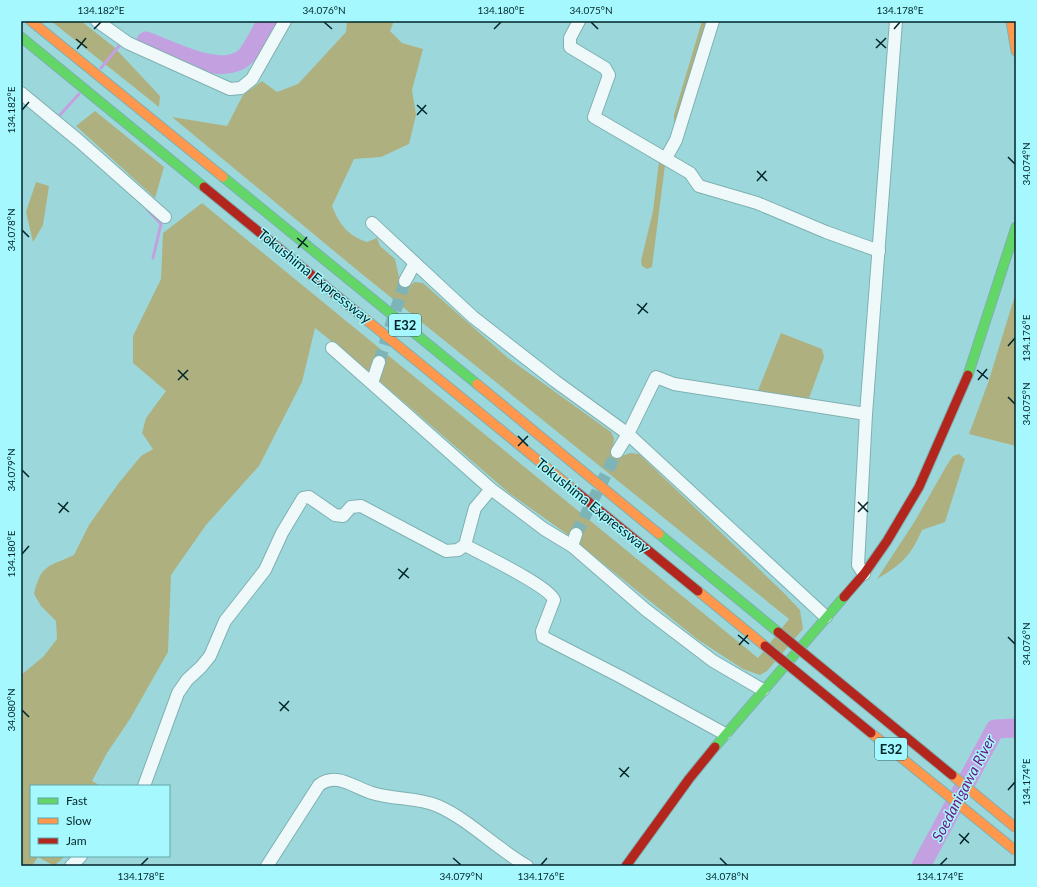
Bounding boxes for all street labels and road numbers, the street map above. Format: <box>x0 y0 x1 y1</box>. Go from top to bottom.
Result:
street label: Tokushima Expressway <box>255 225 376 327</box>
road number: E32 <box>389 314 421 336</box>
street label: Tokushima Expressway <box>533 454 654 556</box>
road number: E32 <box>875 738 907 760</box>

